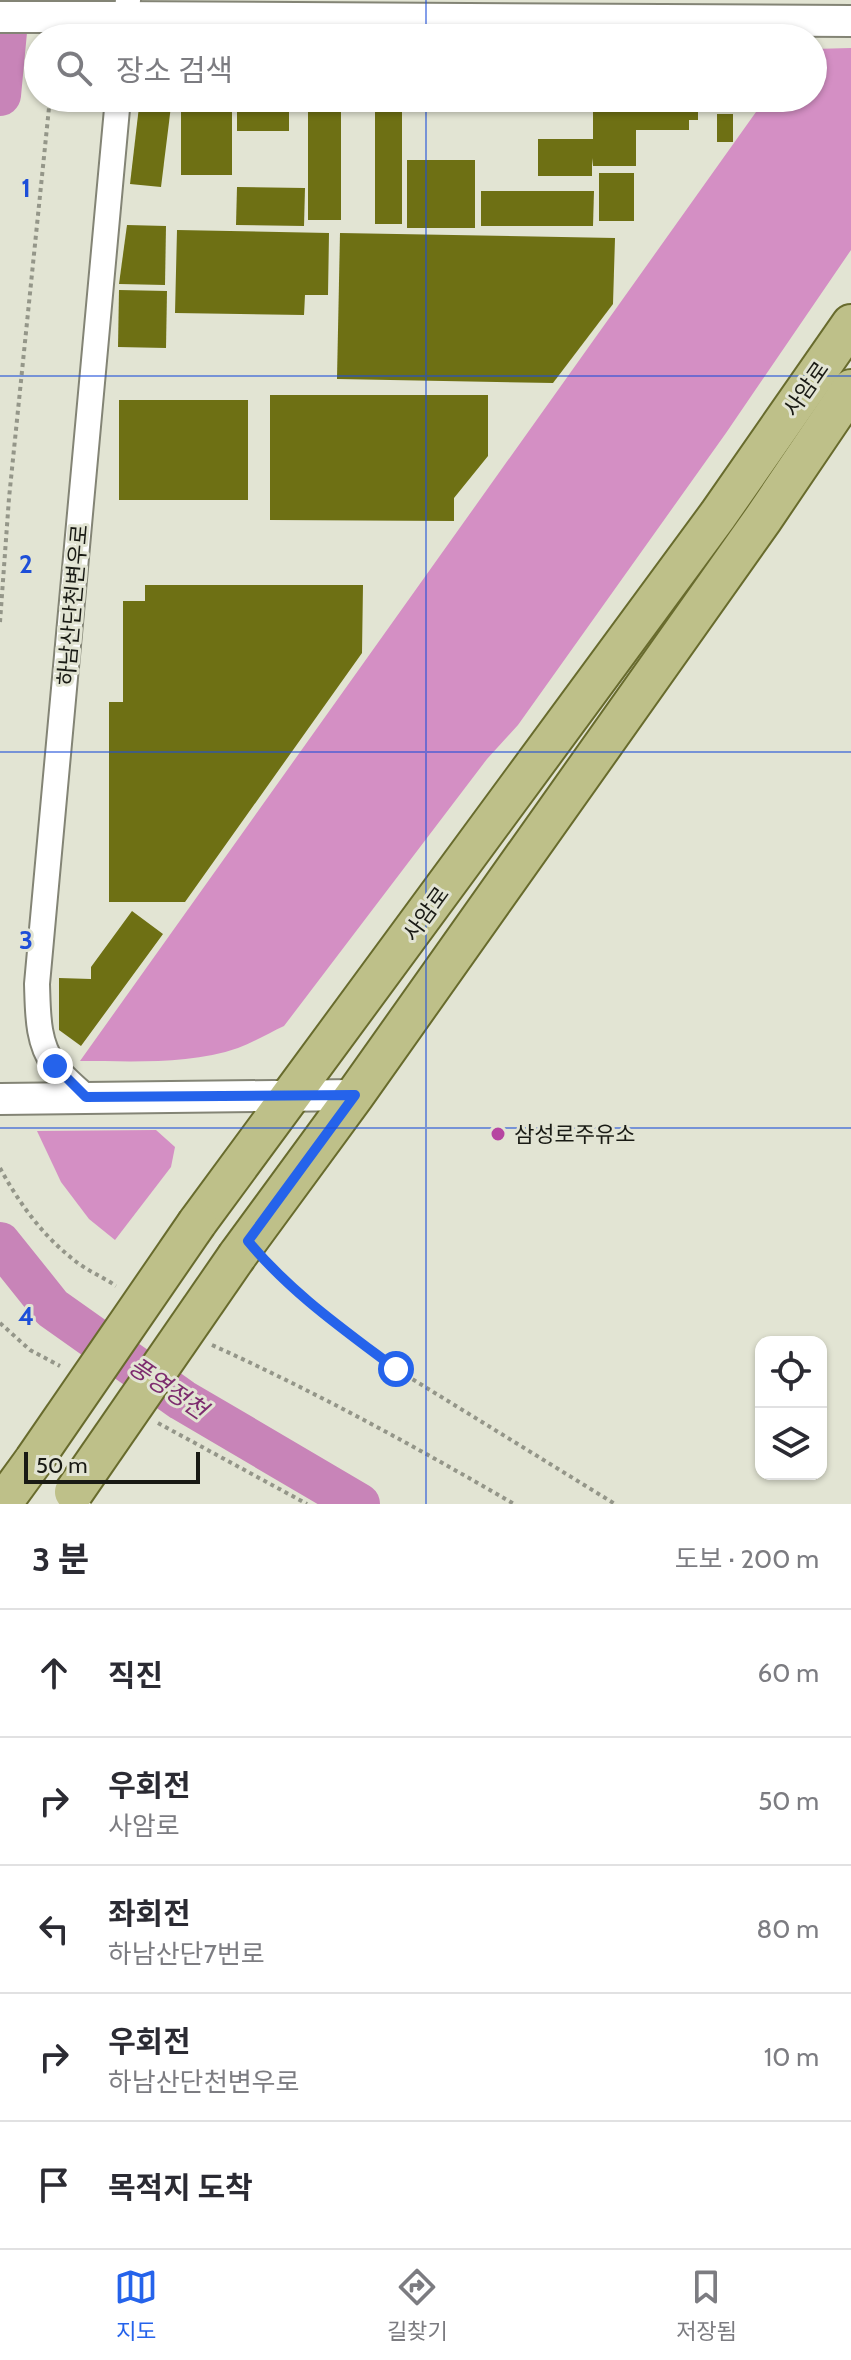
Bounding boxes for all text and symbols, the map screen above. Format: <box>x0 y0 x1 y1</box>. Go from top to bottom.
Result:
search box <box>24 24 827 112</box>
icon: search <box>52 46 96 90</box>
text: 장소 검색 <box>116 52 233 89</box>
text: 1 <box>21 172 31 204</box>
street label: 사암로 <box>778 356 834 422</box>
street label: 하남산단천변우로 <box>52 523 94 687</box>
text: 2 <box>19 548 33 580</box>
street label: 사암로 <box>397 881 455 947</box>
text: 3 <box>19 924 33 956</box>
route end <box>37 1048 73 1084</box>
place label: 삼성로주유소 <box>514 1121 635 1148</box>
marker: 삼성로주유소 <box>489 1125 507 1143</box>
text: 4 <box>18 1300 34 1332</box>
map controls <box>755 1336 827 1480</box>
button: locate <box>755 1336 827 1408</box>
water label: 풍영정천 <box>123 1351 215 1426</box>
route start <box>378 1351 414 1387</box>
button: layers <box>755 1408 827 1480</box>
scale bar <box>24 1448 200 1484</box>
text: 50 m <box>36 1452 88 1479</box>
text: 3 분 <box>32 1538 89 1580</box>
text: 도보 · 200 m <box>675 1543 819 1575</box>
icon: ahead <box>32 1651 76 1695</box>
text: 직진 <box>108 1657 163 1694</box>
text: 60 m <box>757 1657 819 1689</box>
text: 우회전 <box>108 1767 191 1804</box>
icon: right <box>32 1779 76 1823</box>
text: 50 m <box>758 1785 819 1817</box>
text: 사암로 <box>108 1810 180 1842</box>
text: 좌회전 <box>108 1895 191 1932</box>
icon: left <box>32 1907 76 1951</box>
text: 80 m <box>756 1913 819 1945</box>
text: 하남산단7번로 <box>108 1938 265 1970</box>
text: 우회전 <box>108 2023 191 2060</box>
icon: right <box>32 2035 76 2079</box>
text: 10 m <box>764 2041 819 2073</box>
text: 하남산단천변우로 <box>108 2066 299 2098</box>
icon: arrive <box>32 2163 76 2207</box>
text: 목적지 도착 <box>108 2169 253 2206</box>
tab: 지도 <box>114 2265 158 2345</box>
tab: 길찾기 <box>387 2265 447 2345</box>
tab: 저장됨 <box>676 2265 737 2345</box>

